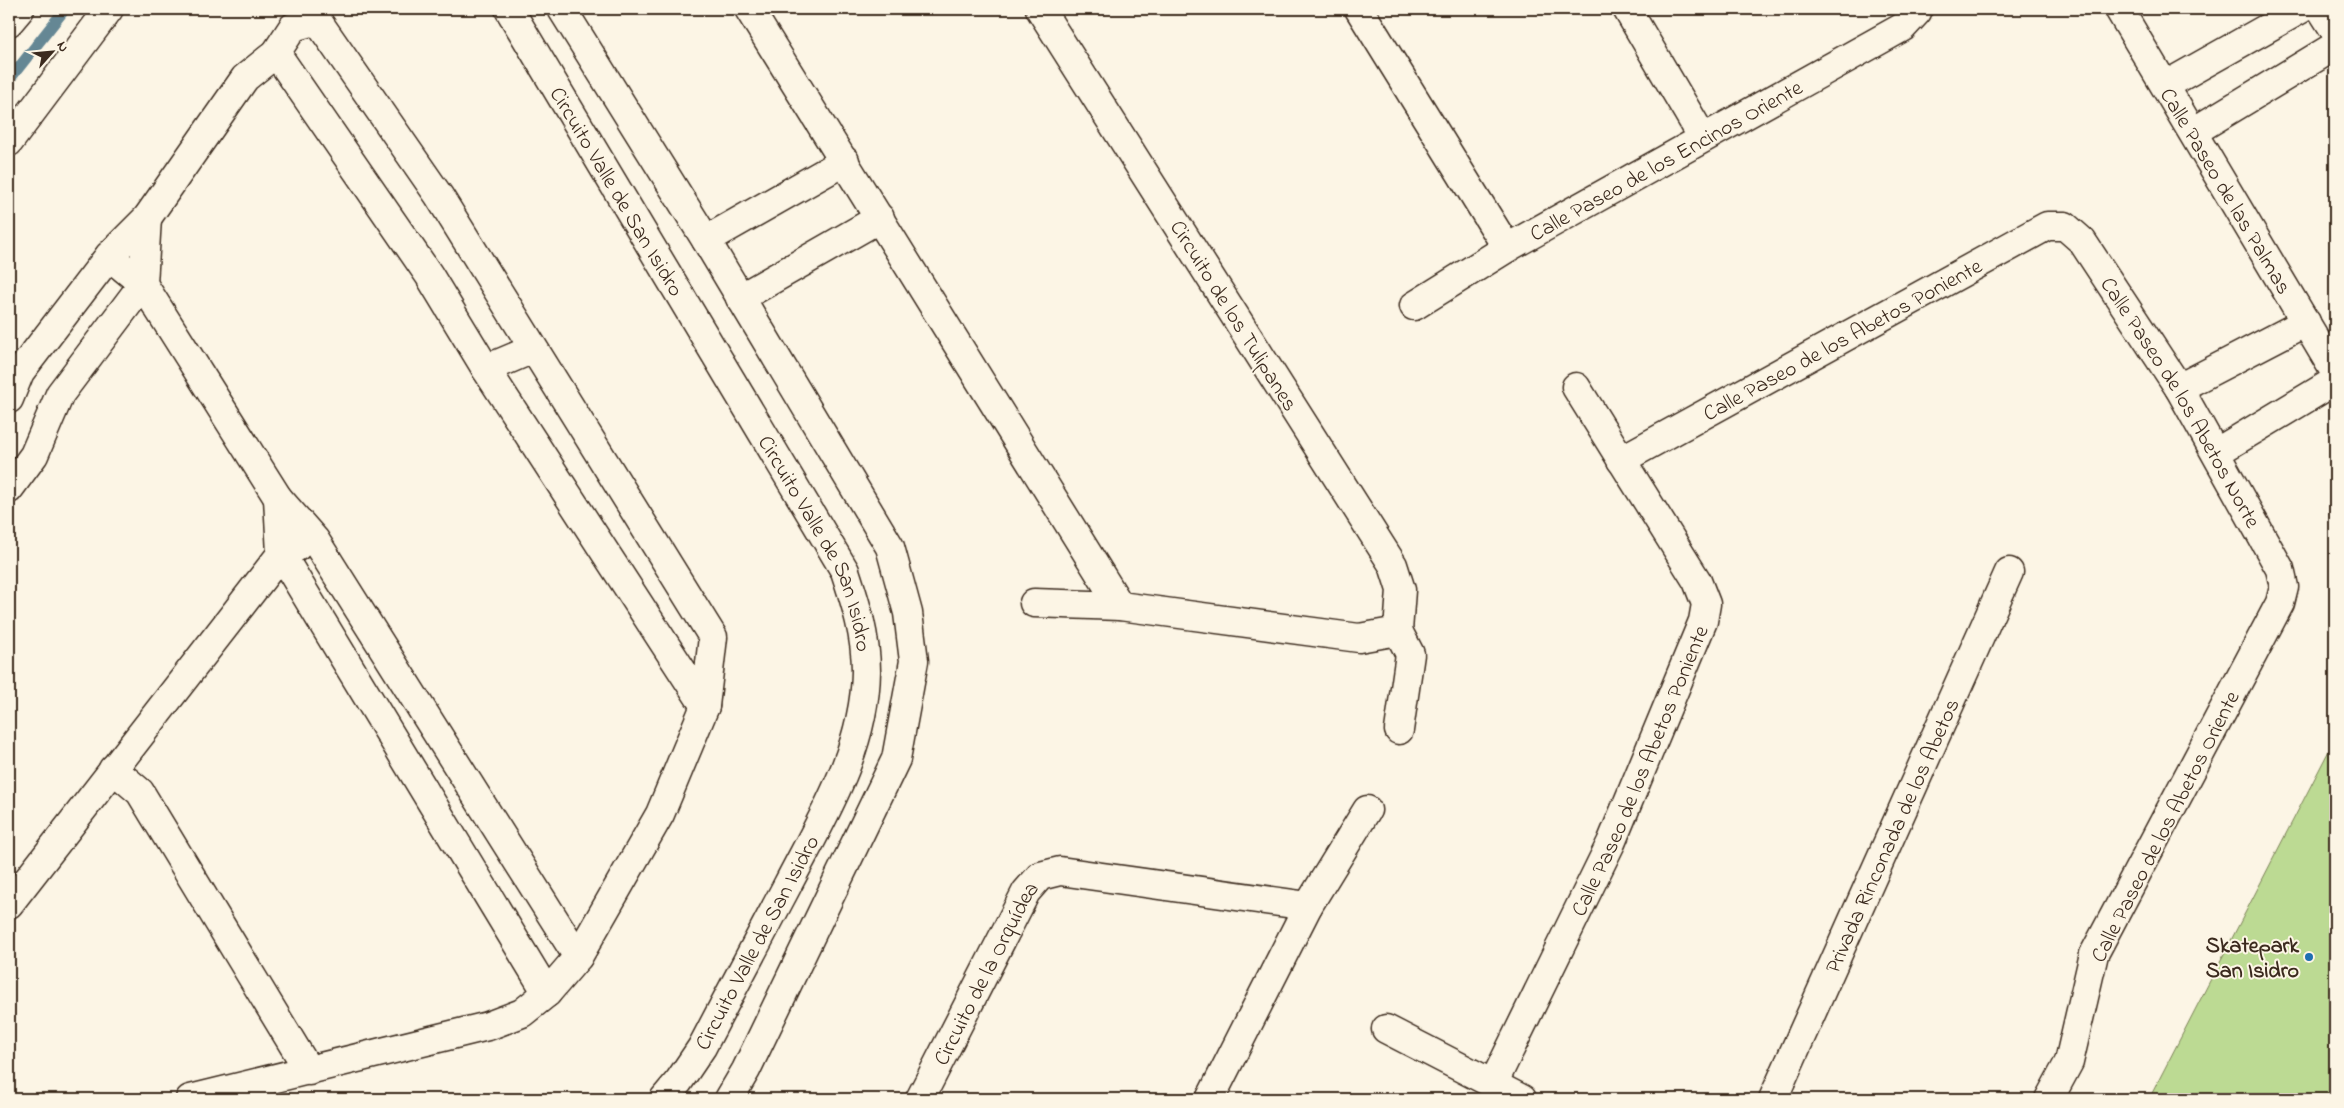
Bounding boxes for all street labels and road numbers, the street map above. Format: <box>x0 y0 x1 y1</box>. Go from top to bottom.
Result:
street label: Calle Paseo de los Encinos Oriente <box>1525 73 1809 251</box>
street label: Circuito Valle de San Isidro <box>540 81 690 304</box>
street label: Calle Paseo de las Palmas <box>2150 83 2298 301</box>
street label: Circuito de los Tulipanes <box>1161 215 1304 418</box>
street label: Calle Paseo de los Abetos Poniente <box>1698 252 1989 431</box>
street label: Calle Paseo de los Abetos Norte <box>2091 271 2267 535</box>
street label: Circuito Valle de San Isidro <box>748 430 878 654</box>
street label: Calle Paseo de los Abetos Poniente <box>1564 621 1718 923</box>
street label: Calle Paseo de los Abetos Oriente <box>2084 686 2249 969</box>
street label: Privada Rinconada de los Abetos <box>1818 694 1969 979</box>
street label: Circuito Valle de San Isidro <box>688 830 829 1057</box>
street label: Circuito de la Orquídea <box>927 875 1048 1072</box>

